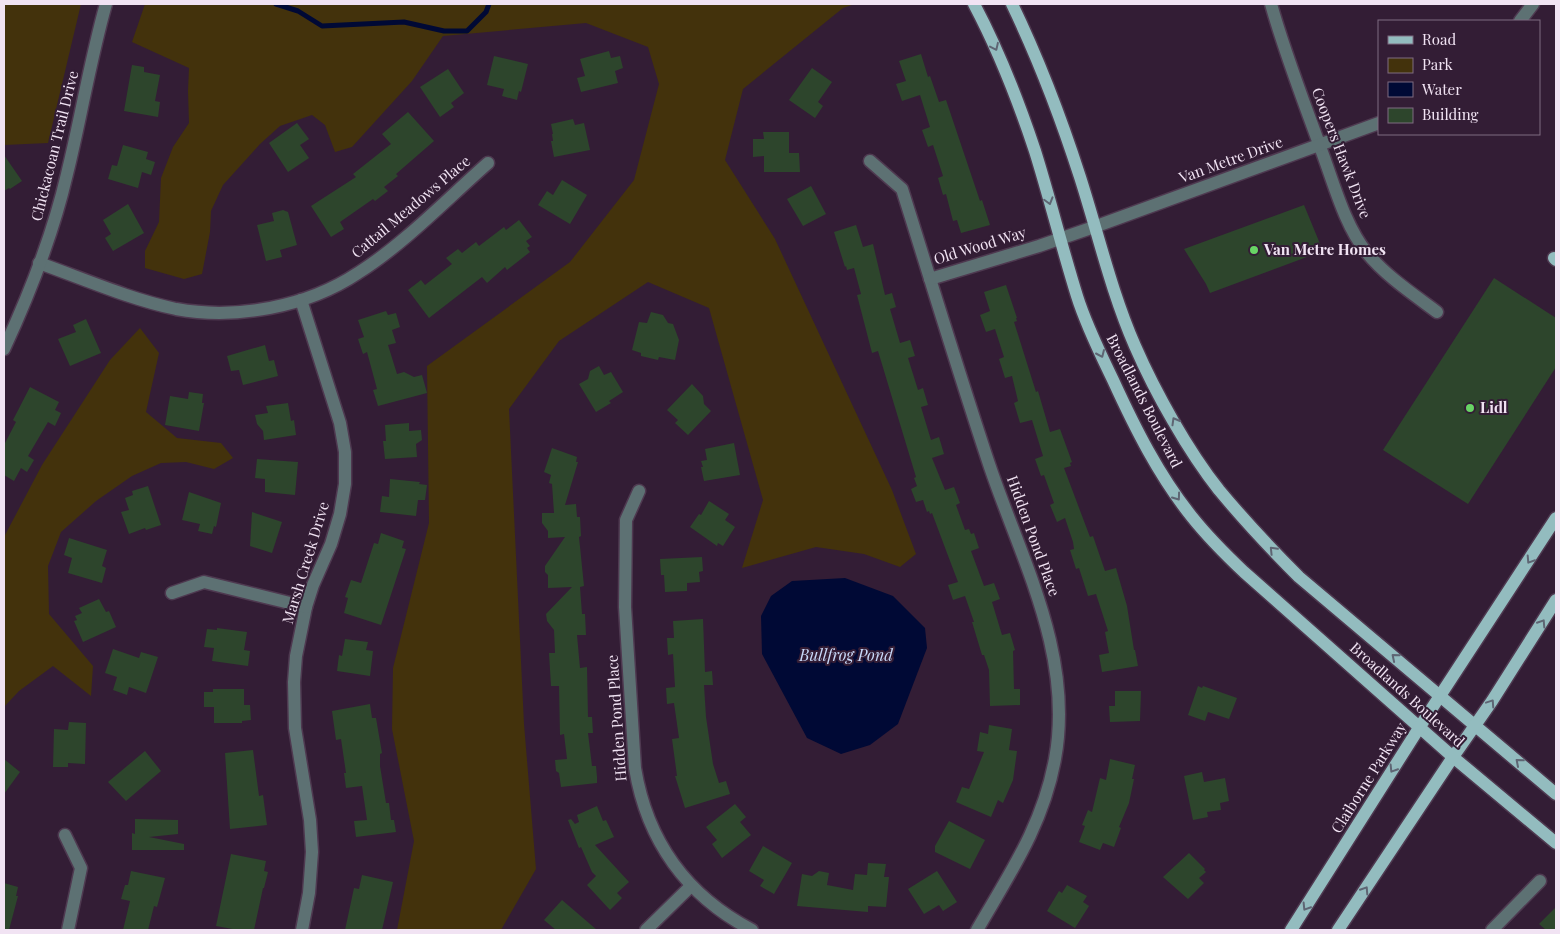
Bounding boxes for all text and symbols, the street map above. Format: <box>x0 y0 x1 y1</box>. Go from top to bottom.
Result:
legend <box>1378 20 1540 135</box>
text: Road <box>1422 29 1456 49</box>
one-way arrow <box>989 42 999 51</box>
text: Park <box>1422 54 1454 74</box>
street label: Chickacoan Trail Drive <box>26 68 82 223</box>
text: Water <box>1421 79 1462 99</box>
street label: Coopers Hawk Drive <box>1308 84 1376 221</box>
text: Building <box>1422 104 1479 124</box>
street label: Van Metre Drive <box>1175 131 1285 187</box>
street label: Cattail Meadows Place <box>347 151 474 262</box>
one-way arrow <box>1044 196 1054 204</box>
street label: Old Wood Way <box>931 221 1029 269</box>
place label: Van Metre Homes <box>1263 239 1386 259</box>
marker: Van Metre Homes <box>1248 244 1260 256</box>
street label: Broadlands Boulevard <box>1102 330 1187 471</box>
one-way arrow <box>1094 349 1105 358</box>
place label: Lidl <box>1480 397 1508 417</box>
marker: Lidl <box>1464 402 1476 414</box>
one-way arrow <box>1171 418 1181 427</box>
street label: Hidden Pond Place <box>1003 473 1065 599</box>
one-way arrow <box>1172 491 1180 500</box>
street label: Marsh Creek Drive <box>277 499 333 626</box>
one-way arrow <box>1270 547 1279 556</box>
one-way arrow <box>1527 554 1536 563</box>
one-way arrow <box>1535 619 1545 628</box>
street label: Broadlands Boulevard <box>1346 637 1469 751</box>
water label: Bullfrog Pond <box>798 644 894 665</box>
street label: Hidden Pond Place <box>602 654 630 782</box>
one-way arrow <box>1392 655 1401 663</box>
one-way arrow <box>1485 699 1494 709</box>
street label: Claiborne Parkway <box>1326 718 1411 837</box>
one-way arrow <box>1516 759 1525 768</box>
one-way arrow <box>1390 764 1400 773</box>
one-way arrow <box>1359 886 1368 895</box>
one-way arrow <box>1303 901 1313 910</box>

